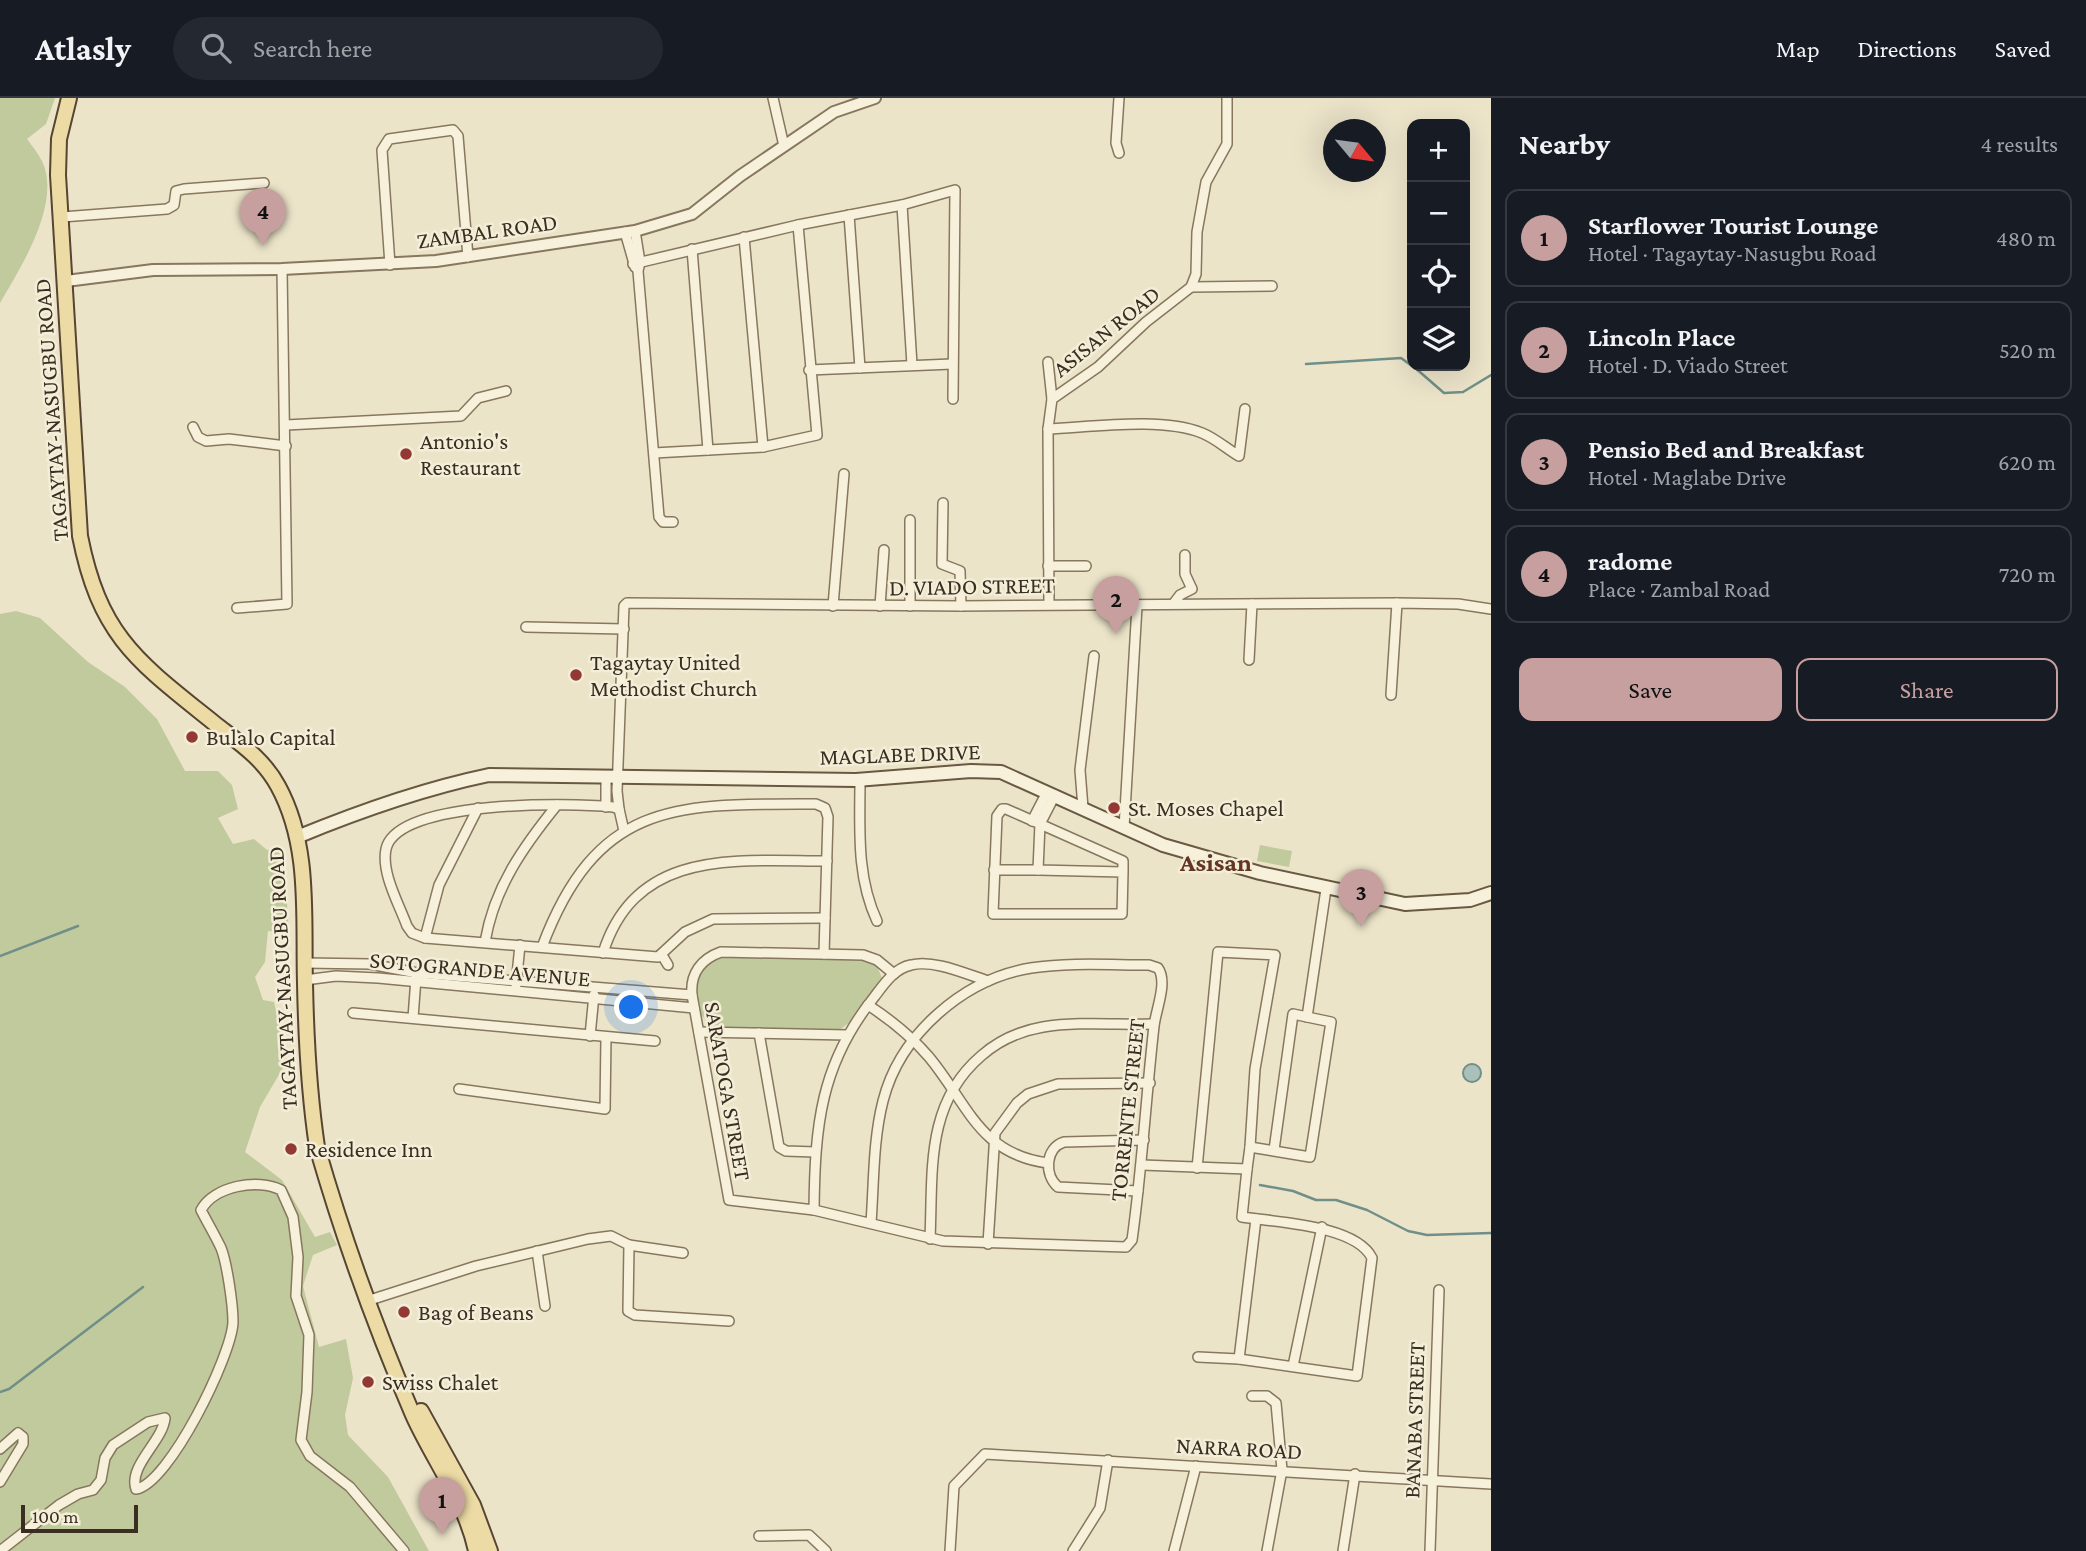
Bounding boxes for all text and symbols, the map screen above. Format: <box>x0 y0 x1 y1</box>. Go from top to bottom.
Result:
search box <box>173 17 663 80</box>
icon: search <box>197 29 235 67</box>
text: Atlasly <box>35 30 131 67</box>
text: Search here <box>253 34 372 63</box>
text: Map <box>1776 35 1820 62</box>
text: Directions <box>1858 35 1957 62</box>
text: Saved <box>1995 35 2051 62</box>
north arrow <box>1323 119 1386 182</box>
map controls <box>1407 119 1470 371</box>
button: + <box>1407 119 1470 182</box>
text: Nearby <box>1519 127 1610 160</box>
text: 4 results <box>1980 131 2058 157</box>
button: − <box>1407 182 1470 245</box>
pin: 4 <box>240 188 286 246</box>
street label: ZAMBAL ROAD <box>415 208 559 254</box>
text: Starflower Tourist Lounge <box>1588 211 1878 240</box>
text: 1 <box>1540 225 1548 251</box>
text: 480 m <box>1996 225 2056 251</box>
text: Hotel · Tagaytay-Nasugbu Road <box>1588 240 1877 266</box>
button: locate <box>1407 245 1470 308</box>
street label: TAGAYTAY-NASUGBU ROAD <box>29 278 73 542</box>
street label: ASISAN ROAD <box>1047 280 1165 382</box>
button: layers <box>1407 308 1470 371</box>
text: Lincoln Place <box>1588 323 1735 352</box>
text: 2 <box>1538 337 1550 363</box>
text: 520 m <box>1999 337 2056 363</box>
text: Hotel · D. Viado Street <box>1588 352 1788 378</box>
place label: Antonio's Restaurant <box>420 428 521 480</box>
text: Pensio Bed and Breakfast <box>1588 435 1864 464</box>
marker: Antonio's Restaurant <box>398 446 414 462</box>
text: 3 <box>1538 449 1550 475</box>
text: 620 m <box>1998 449 2056 475</box>
text: Hotel · Maglabe Drive <box>1588 464 1786 490</box>
text: radome <box>1588 547 1672 576</box>
text: 4 <box>1538 561 1550 587</box>
text: 720 m <box>1999 561 2056 587</box>
street label: D. VIADO STREET <box>889 572 1056 600</box>
pin: 2 <box>1093 576 1139 634</box>
text: Place · Zambal Road <box>1588 576 1770 602</box>
place label: Tagaytay United Methodist Church <box>590 649 757 701</box>
button: Save <box>1519 658 1782 721</box>
button: Share <box>1796 658 2058 721</box>
marker: Tagaytay United Methodist Church <box>568 667 584 683</box>
place label: Bulalo Capital <box>206 724 336 750</box>
marker: Bulalo Capital <box>184 729 200 745</box>
street label: MAGLABE DRIVE <box>819 738 981 770</box>
place label: St. Moses Chapel <box>1128 795 1284 821</box>
marker: St. Moses Chapel <box>1106 800 1122 816</box>
street label: TAGAYTAY-NASUGBU ROAD <box>262 846 302 1110</box>
district label: Asisan <box>1179 848 1252 877</box>
pin: 3 <box>1338 869 1384 927</box>
street label: SOTOGRANDE AVENUE <box>369 946 591 992</box>
your location <box>614 990 648 1024</box>
street label: SARATOGA STREET <box>699 1000 757 1183</box>
street label: TORRENTE STREET <box>1104 1017 1150 1203</box>
place label: Residence Inn <box>305 1136 433 1162</box>
marker: Residence Inn <box>283 1141 299 1157</box>
place label: Bag of Beans <box>418 1299 534 1325</box>
marker: Bag of Beans <box>396 1304 412 1320</box>
street label: BANABA STREET <box>1398 1341 1430 1499</box>
place label: Swiss Chalet <box>382 1369 499 1395</box>
marker: Swiss Chalet <box>360 1374 376 1390</box>
street label: NARRA ROAD <box>1175 1432 1303 1464</box>
pin: 1 <box>419 1477 465 1535</box>
scale bar <box>21 1502 138 1534</box>
text: 100 m <box>32 1506 79 1527</box>

